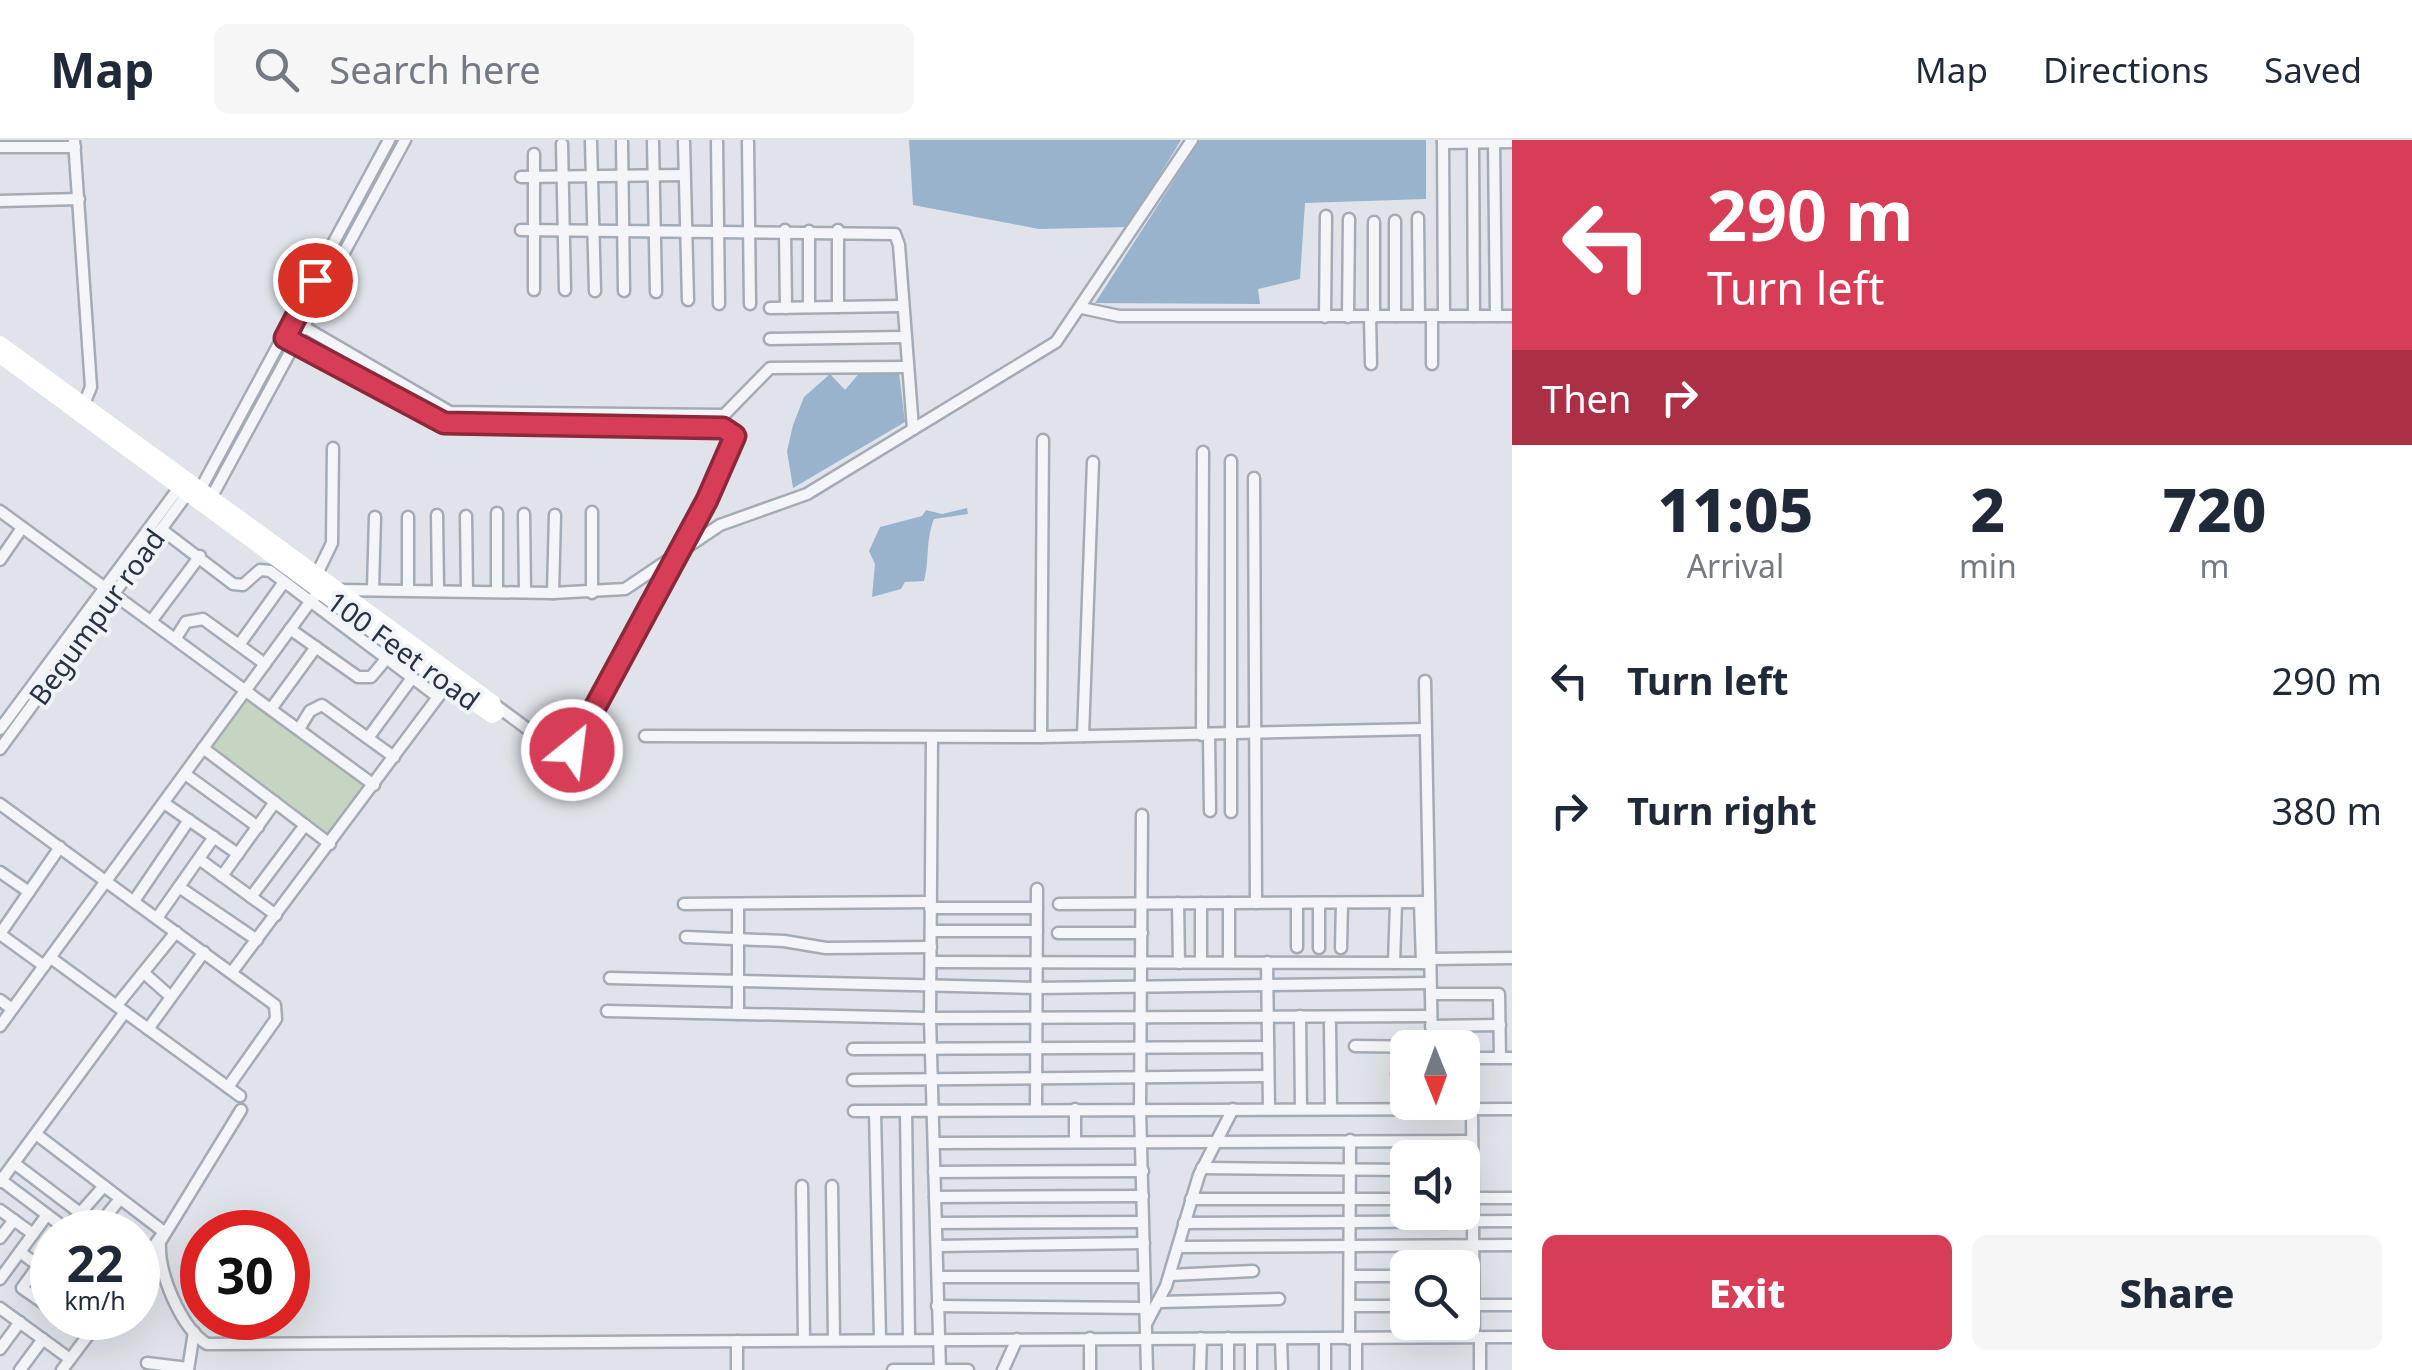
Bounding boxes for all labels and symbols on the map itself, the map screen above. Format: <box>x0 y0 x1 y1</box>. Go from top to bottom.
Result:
pin <box>273 238 358 323</box>
street label: Begumpur road <box>19 521 173 712</box>
street label: 100 Feet road <box>320 582 487 718</box>
position arrow <box>520 698 624 802</box>
north arrow <box>1390 1030 1480 1120</box>
speed limit sign: 30 <box>180 1210 310 1340</box>

